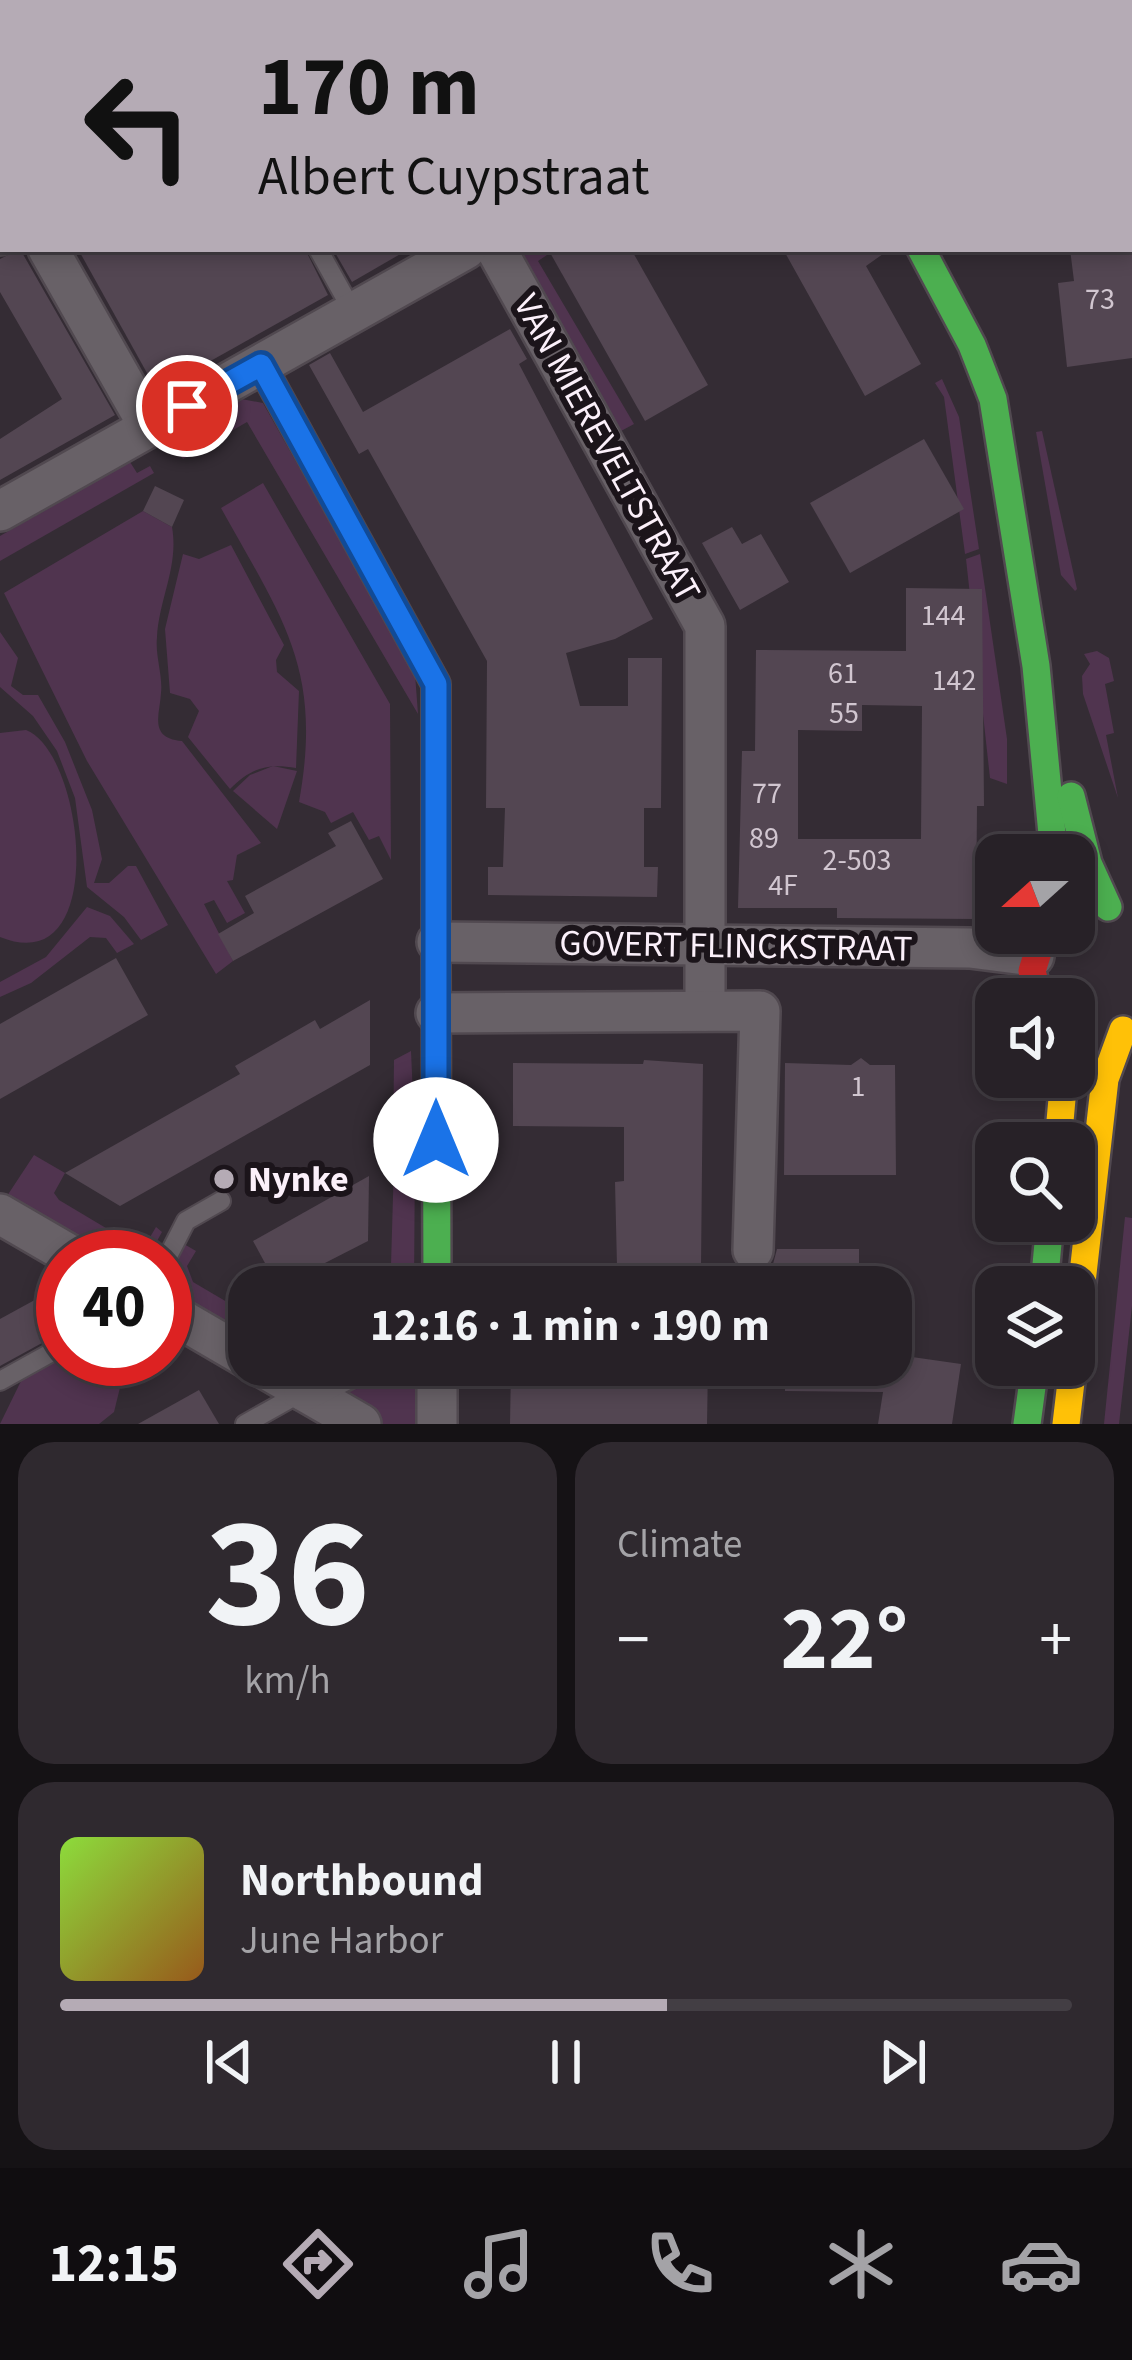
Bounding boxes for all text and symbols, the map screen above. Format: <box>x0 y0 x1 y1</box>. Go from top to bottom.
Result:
text: 170 m <box>258 28 480 148</box>
icon: left <box>60 48 216 204</box>
text: Albert Cuypstraat <box>258 139 649 216</box>
house number: 73 <box>1085 278 1115 321</box>
street label: VAN MIEREVELTSTRAAT <box>501 285 713 611</box>
pin <box>136 355 238 457</box>
icon: arrive <box>154 373 220 439</box>
house number: 144 <box>921 594 965 637</box>
house number: 61 <box>828 652 858 695</box>
house number: 142 <box>932 659 976 702</box>
house number: 55 <box>829 692 859 735</box>
house number: 77 <box>752 772 782 815</box>
house number: 89 <box>749 817 779 860</box>
north arrow <box>975 834 1095 954</box>
map controls <box>975 834 1095 1386</box>
house number: 2-503 <box>823 839 891 882</box>
house number: 4F <box>768 864 798 907</box>
street label: GOVERT FLINCKSTRAAT <box>559 917 913 975</box>
button: sound <box>975 978 1095 1098</box>
house number: 1 <box>851 1065 865 1108</box>
position arrow <box>373 1077 499 1203</box>
button: search <box>975 1122 1095 1242</box>
place label: Nynke <box>248 1154 349 1205</box>
marker: Nynke <box>211 1166 237 1192</box>
speed limit sign: 40 <box>36 1230 192 1386</box>
button: layers <box>975 1266 1095 1386</box>
text: 12:16 · 1 min · 190 m <box>370 1294 770 1358</box>
text: 36 <box>205 1464 370 1686</box>
text: Climate <box>617 1517 742 1573</box>
text: 22° <box>781 1576 908 1704</box>
text: − <box>617 1593 650 1687</box>
text: + <box>1039 1593 1072 1687</box>
text: km/h <box>244 1653 331 1709</box>
text: Northbound <box>240 1849 484 1913</box>
text: June Harbor <box>240 1913 443 1969</box>
icon: previous <box>196 2029 262 2095</box>
icon: pause <box>533 2029 599 2095</box>
icon: next <box>870 2029 936 2095</box>
icon: directions <box>276 2222 360 2306</box>
icon: music <box>457 2222 541 2306</box>
icon: phone <box>638 2222 722 2306</box>
icon: climate <box>819 2222 903 2306</box>
icon: car <box>999 2222 1083 2306</box>
text: 12:15 <box>48 2226 179 2303</box>

